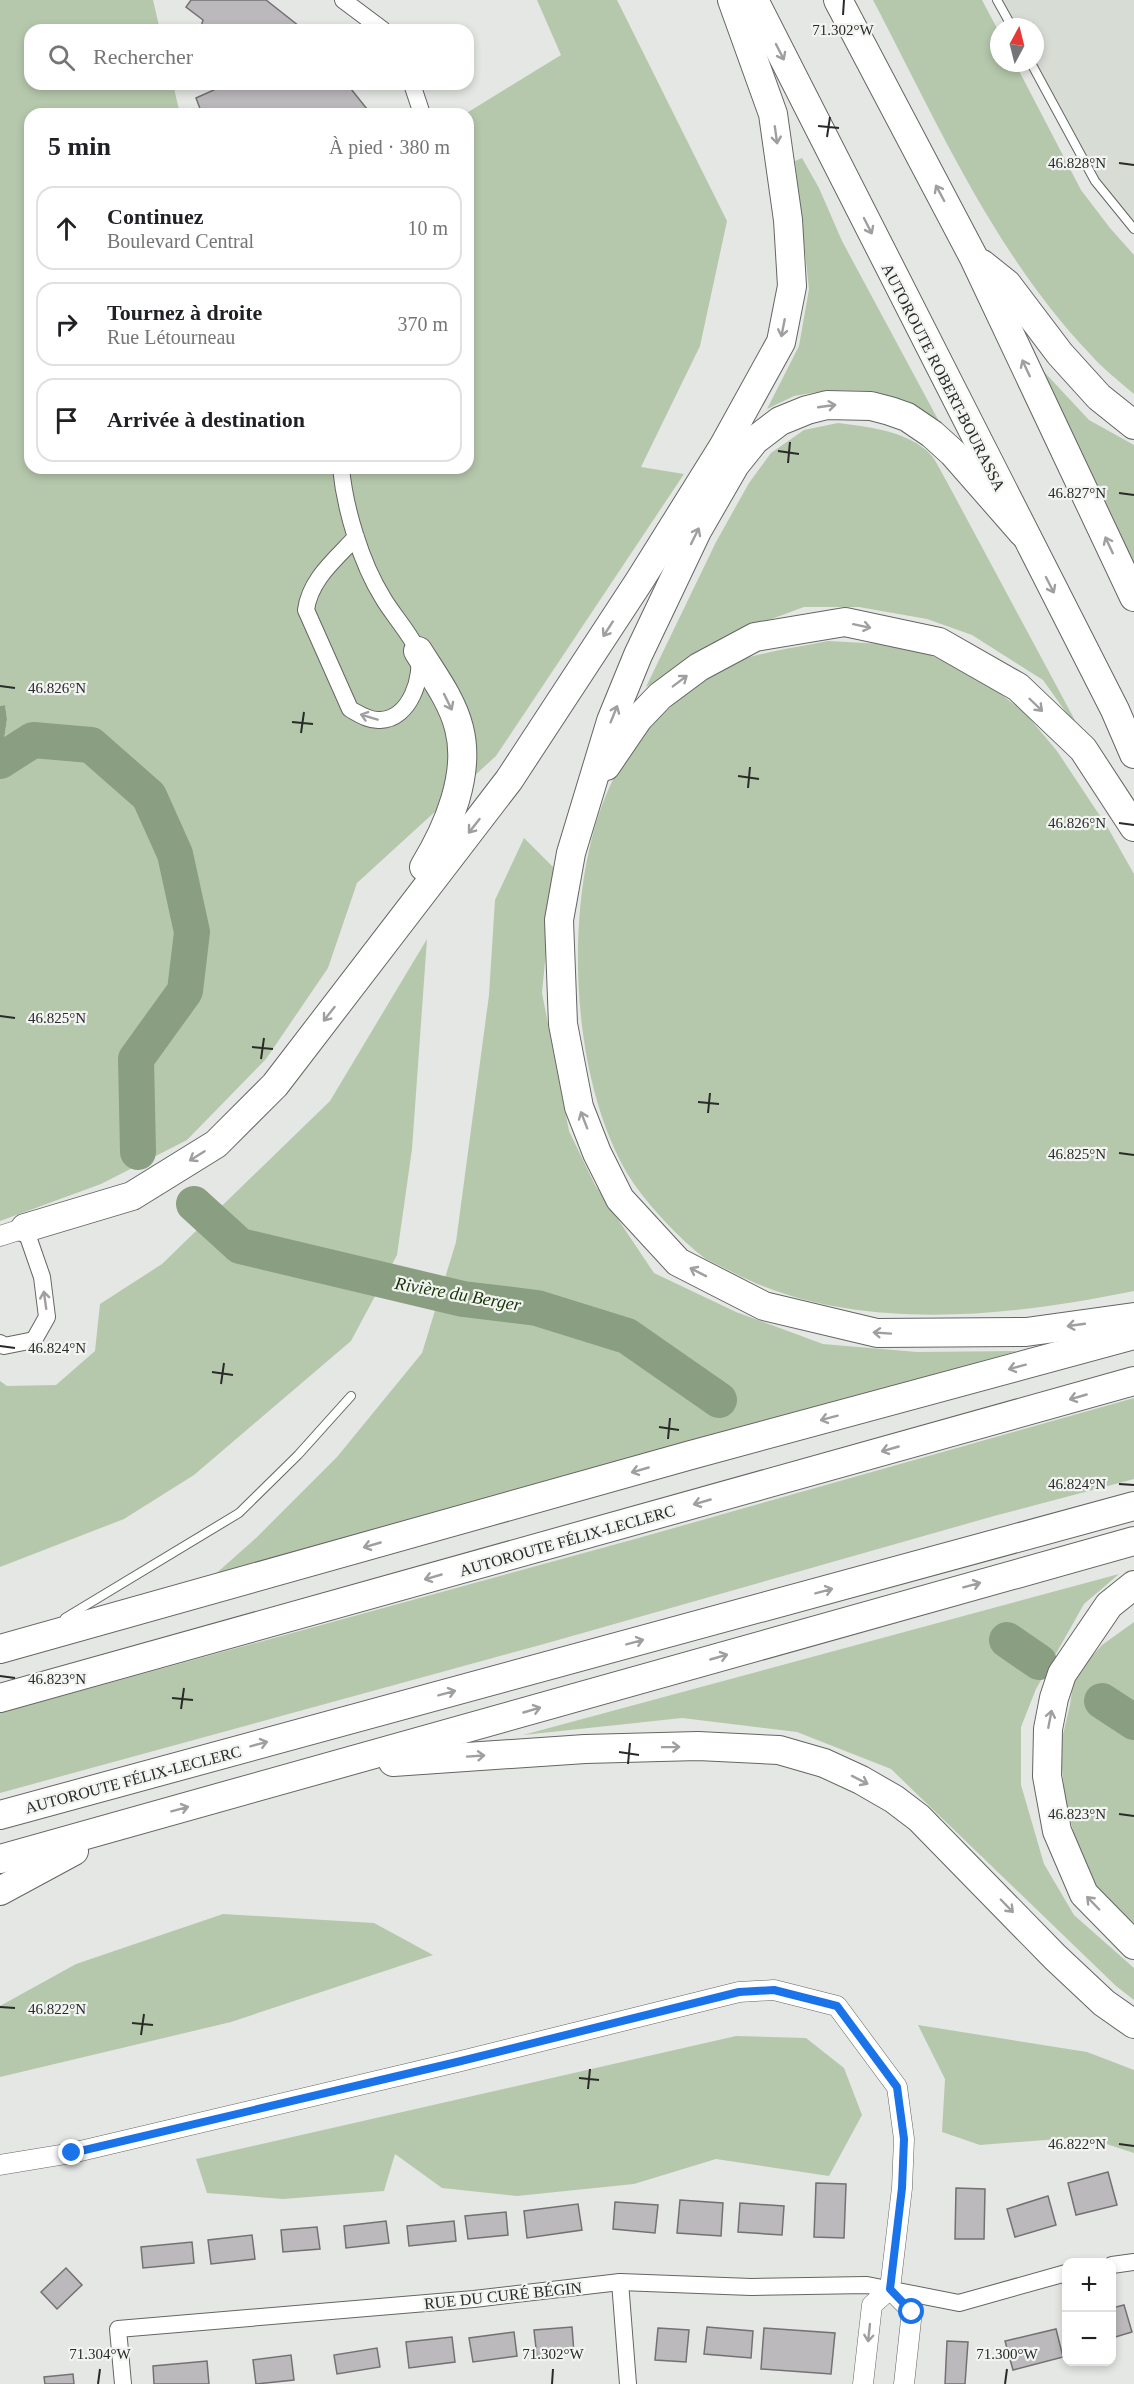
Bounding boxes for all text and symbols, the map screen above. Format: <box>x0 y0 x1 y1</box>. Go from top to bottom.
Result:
north arrow <box>990 18 1044 72</box>
text: 71.302°W <box>812 22 875 38</box>
search box <box>24 24 474 90</box>
icon: search <box>45 41 78 74</box>
one-way arrow <box>775 43 786 61</box>
text: Rechercher <box>93 44 193 69</box>
one-way arrow <box>771 125 782 144</box>
text: 5 min <box>48 132 111 161</box>
text: À pied · 380 m <box>329 136 450 158</box>
text: 46.828°N <box>1048 155 1106 171</box>
one-way arrow <box>933 185 945 203</box>
text: Continuez <box>107 204 204 229</box>
icon: ahead <box>50 212 83 245</box>
text: 10 m <box>407 217 448 239</box>
one-way arrow <box>863 217 874 235</box>
text: Boulevard Central <box>107 230 254 252</box>
street label: AUTOROUTE ROBERT-BOURASSA <box>879 261 1009 494</box>
text: Tournez à droite <box>107 300 262 325</box>
icon: right <box>50 308 83 341</box>
text: 370 m <box>397 313 448 335</box>
one-way arrow <box>777 318 788 338</box>
text: Rue Létourneau <box>107 326 235 348</box>
one-way arrow <box>1020 360 1031 378</box>
one-way arrow <box>816 400 836 411</box>
icon: arrive <box>50 404 83 437</box>
text: Arrivée à destination <box>107 407 305 432</box>
text: 46.827°N <box>1048 485 1106 501</box>
one-way arrow <box>689 528 701 546</box>
one-way arrow <box>1103 536 1115 554</box>
one-way arrow <box>1044 576 1056 593</box>
one-way arrow <box>852 620 871 632</box>
one-way arrow <box>602 621 614 637</box>
one-way arrow <box>672 675 688 687</box>
text: 46.826°N <box>28 680 86 696</box>
one-way arrow <box>442 692 454 710</box>
one-way arrow <box>1028 697 1043 712</box>
one-way arrow <box>609 705 620 724</box>
one-way arrow <box>359 711 378 722</box>
text: 46.826°N <box>1048 815 1106 831</box>
one-way arrow <box>467 818 480 834</box>
one-way arrow <box>323 1006 336 1022</box>
text: 46.825°N <box>28 1010 86 1026</box>
one-way arrow <box>578 1111 589 1129</box>
text: 46.825°N <box>1048 1146 1106 1162</box>
one-way arrow <box>189 1150 206 1162</box>
one-way arrow <box>690 1266 707 1278</box>
water label: Rivière du Berger <box>392 1273 524 1315</box>
one-way arrow <box>39 1290 50 1310</box>
one-way arrow <box>1067 1320 1086 1331</box>
one-way arrow <box>872 1327 892 1338</box>
text: 46.824°N <box>28 1340 86 1356</box>
one-way arrow <box>1008 1362 1027 1373</box>
one-way arrow <box>1069 1392 1088 1403</box>
one-way arrow <box>819 1413 838 1424</box>
one-way arrow <box>881 1444 900 1456</box>
one-way arrow <box>631 1464 650 1476</box>
text: 46.824°N <box>1048 1476 1106 1492</box>
one-way arrow <box>693 1497 712 1508</box>
street label: AUTOROUTE FÉLIX-LECLERC <box>457 1501 677 1579</box>
one-way arrow <box>363 1540 382 1551</box>
one-way arrow <box>424 1572 443 1583</box>
one-way arrow <box>962 1579 981 1591</box>
one-way arrow <box>814 1584 833 1596</box>
one-way arrow <box>626 1636 645 1647</box>
one-way arrow <box>709 1651 728 1662</box>
text: 46.823°N <box>28 1671 86 1687</box>
one-way arrow <box>437 1687 456 1698</box>
one-way arrow <box>522 1704 541 1715</box>
one-way arrow <box>1045 1710 1056 1729</box>
one-way arrow <box>249 1738 268 1749</box>
street label: AUTOROUTE FÉLIX-LECLERC <box>23 1741 243 1817</box>
one-way arrow <box>660 1741 680 1752</box>
one-way arrow <box>466 1751 485 1762</box>
one-way arrow <box>851 1774 868 1786</box>
one-way arrow <box>170 1802 189 1814</box>
text: 46.823°N <box>1048 1806 1106 1822</box>
one-way arrow <box>1086 1896 1100 1911</box>
one-way arrow <box>1000 1899 1014 1914</box>
text: 46.822°N <box>28 2001 86 2017</box>
text: 46.822°N <box>1048 2136 1106 2152</box>
route end <box>58 2139 84 2165</box>
map controls <box>1062 2258 1116 2366</box>
button: + <box>1062 2258 1116 2312</box>
street label: RUE DU CURÉ BÉGIN <box>423 2278 583 2312</box>
route start <box>898 2298 924 2324</box>
button: − <box>1062 2312 1116 2366</box>
one-way arrow <box>863 2322 874 2342</box>
text: 71.304°W <box>69 2346 132 2362</box>
text: 71.302°W <box>522 2346 585 2362</box>
text: 71.300°W <box>976 2346 1039 2362</box>

